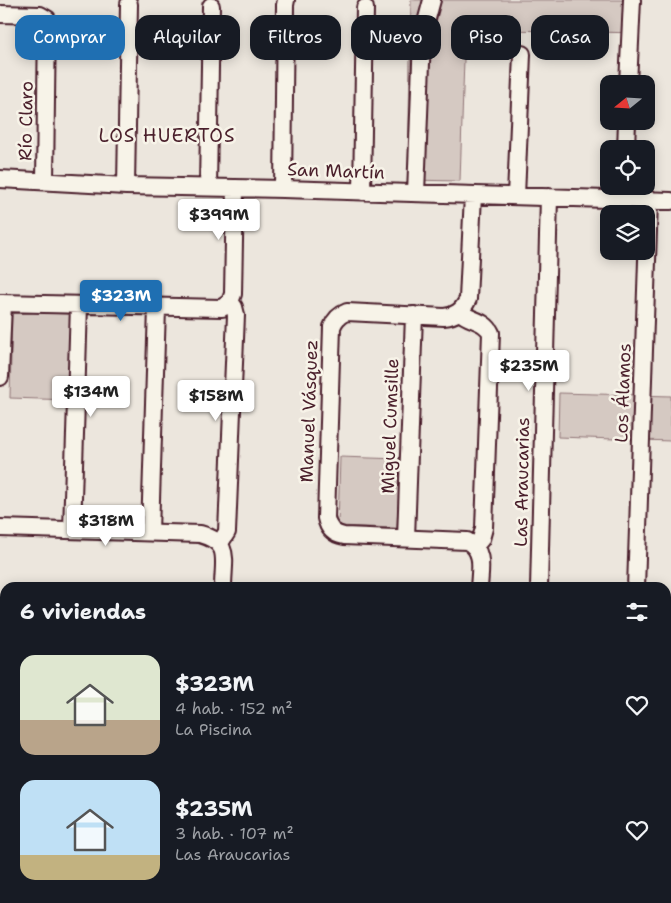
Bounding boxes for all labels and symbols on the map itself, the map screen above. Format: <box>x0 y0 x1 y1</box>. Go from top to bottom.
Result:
north arrow <box>600 75 655 130</box>
street label: Río Claro <box>13 81 39 161</box>
district label: LOS HUERTOS <box>99 123 236 148</box>
street label: San Martín <box>287 157 385 185</box>
pin: $399M <box>184 198 254 241</box>
pin: $323M <box>86 280 156 322</box>
street label: Manuel Vásquez <box>295 339 323 483</box>
street label: Los Álamos <box>609 343 637 443</box>
pin: $235M <box>494 350 564 392</box>
street label: Miguel Cumsille <box>376 358 404 494</box>
pin: $134M <box>56 376 126 418</box>
pin: $158M <box>181 380 251 422</box>
street label: Las Araucarias <box>509 417 535 547</box>
pin: $318M <box>71 504 141 547</box>

